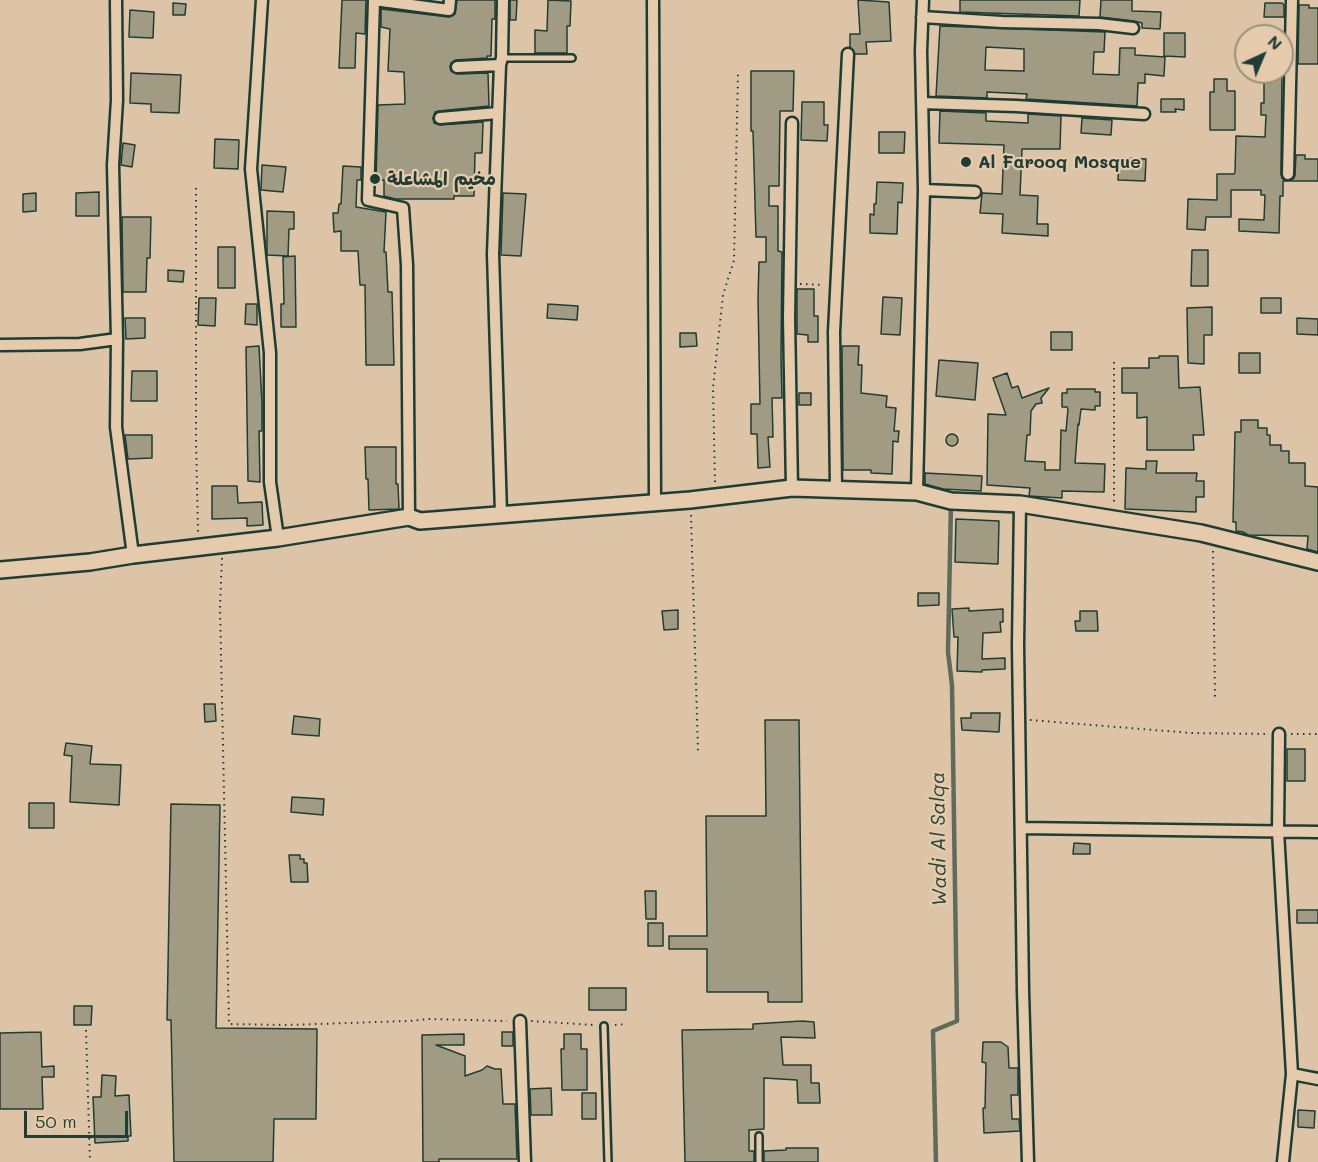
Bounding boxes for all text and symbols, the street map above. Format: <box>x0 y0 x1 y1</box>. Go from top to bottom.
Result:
north arrow <box>1234 24 1294 84</box>
text: N <box>1264 30 1287 54</box>
place label: Al Farooq Mosque <box>978 151 1141 173</box>
marker: Al Farooq Mosque <box>959 155 973 169</box>
place label: مخيم المشاعلة <box>387 168 496 190</box>
marker: مخيم المشاعلة <box>368 172 382 186</box>
water label: Wadi Al Salqa <box>926 772 952 906</box>
scale bar <box>27 1099 130 1137</box>
text: 50 m <box>35 1109 77 1133</box>

